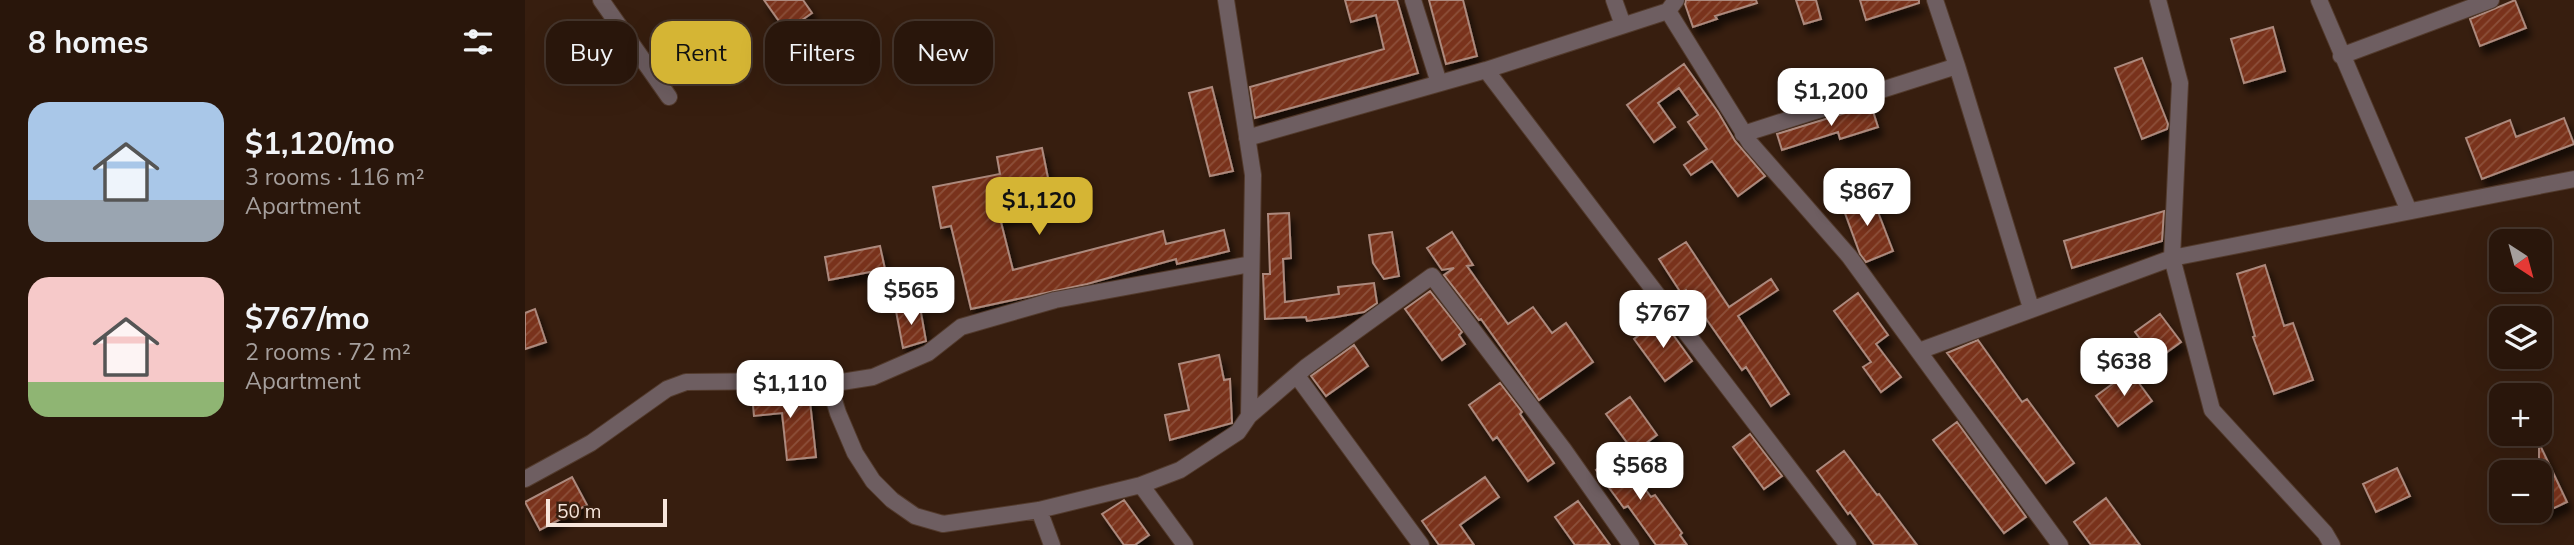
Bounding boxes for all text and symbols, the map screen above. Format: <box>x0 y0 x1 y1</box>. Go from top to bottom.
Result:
chip: Buy <box>546 21 637 84</box>
chip: Rent <box>651 21 751 84</box>
chip: Filters <box>765 21 880 84</box>
chip: New <box>894 21 993 84</box>
text: 8 homes <box>28 23 149 61</box>
icon: filters <box>459 23 497 61</box>
pin: $1,200 <box>1774 68 1888 128</box>
text: $1,200 <box>1794 76 1868 105</box>
text: $1,120/mo <box>245 124 395 162</box>
icon: home <box>84 130 168 214</box>
text: 3 rooms · 116 m² <box>245 162 425 191</box>
pin: $867 <box>1826 168 1908 228</box>
text: $867 <box>1839 176 1895 205</box>
pin: $1,120 <box>982 177 1096 237</box>
text: $1,120 <box>1002 185 1076 214</box>
text: Apartment <box>245 191 361 220</box>
north arrow <box>2489 229 2551 292</box>
map controls <box>2489 229 2552 523</box>
pin: $565 <box>870 268 952 327</box>
text: $565 <box>883 275 939 304</box>
pin: $767 <box>1622 290 1704 350</box>
text: $767 <box>1635 298 1691 327</box>
text: $767/mo <box>245 299 369 337</box>
icon: home <box>84 305 168 389</box>
button: layers <box>2489 306 2552 369</box>
text: 2 rooms · 72 m² <box>245 337 411 366</box>
pin: $638 <box>2083 338 2165 398</box>
text: $638 <box>2096 346 2152 375</box>
pin: $1,110 <box>733 360 847 420</box>
text: Apartment <box>245 366 361 395</box>
text: $1,110 <box>753 368 827 397</box>
button: + <box>2489 383 2552 446</box>
pin: $568 <box>1599 442 1681 502</box>
text: $568 <box>1612 450 1668 479</box>
button: − <box>2489 460 2552 523</box>
scale bar <box>546 496 667 528</box>
text: 50 m <box>557 499 601 523</box>

